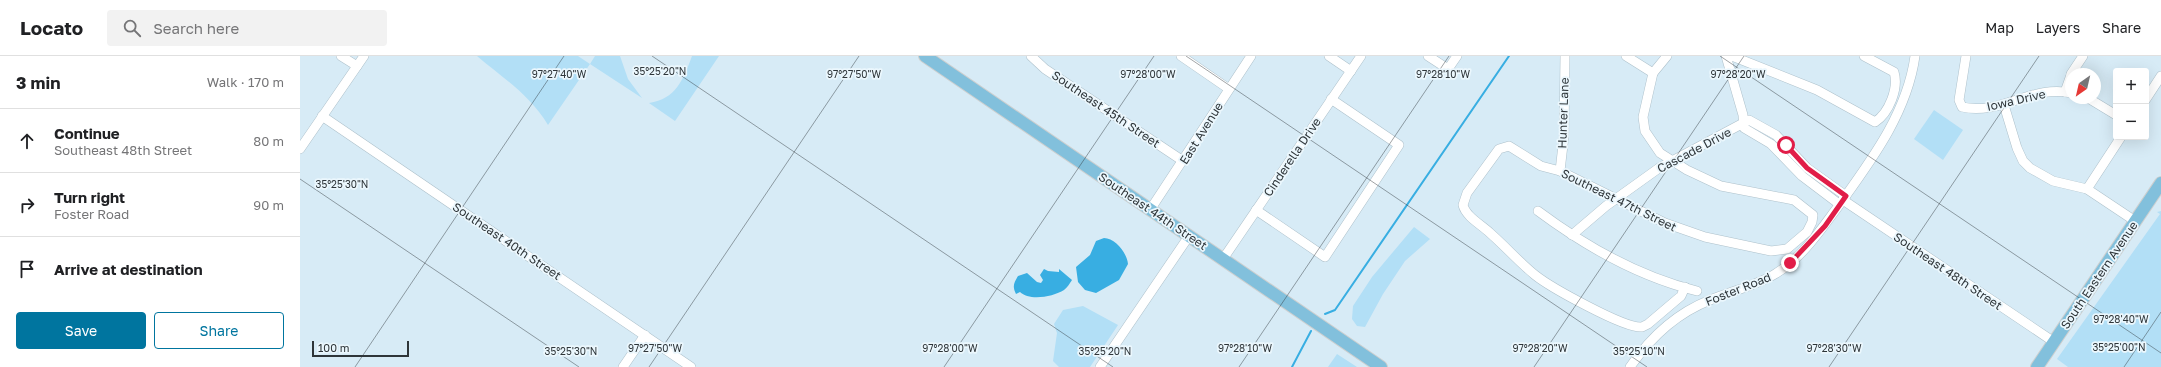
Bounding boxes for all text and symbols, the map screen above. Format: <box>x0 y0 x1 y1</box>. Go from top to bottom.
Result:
search box <box>107 10 387 46</box>
text: Locato <box>20 16 83 39</box>
icon: search <box>121 17 143 39</box>
text: Search here <box>153 19 239 37</box>
text: Map <box>1985 19 2014 36</box>
text: Layers <box>2036 19 2080 36</box>
text: Share <box>2102 19 2141 36</box>
text: 35°25'20"N <box>634 65 686 77</box>
street label: Southeast 45th Street <box>1049 67 1163 151</box>
text: 97°27'40"W <box>532 68 587 80</box>
text: 97°27'50"W <box>827 68 882 80</box>
text: 97°28'00"W <box>1120 68 1176 80</box>
text: 97°28'10"W <box>1416 68 1470 80</box>
text: 97°28'20"W <box>1710 68 1766 80</box>
north arrow <box>2065 68 2101 104</box>
map controls <box>2113 68 2149 140</box>
button: + <box>2113 68 2149 104</box>
text: 3 min <box>16 72 60 93</box>
text: Walk · 170 m <box>207 74 284 90</box>
street label: Hunter Lane <box>1554 77 1572 149</box>
street label: Iowa Drive <box>1985 86 2047 114</box>
street label: East Avenue <box>1176 99 1226 167</box>
button: − <box>2113 104 2149 140</box>
street label: Cinderella Drive <box>1260 115 1324 199</box>
text: Continue <box>54 124 120 142</box>
street label: Cascade Drive <box>1654 124 1734 176</box>
icon: ahead <box>16 130 38 152</box>
text: 80 m <box>253 133 284 149</box>
route start <box>1777 136 1795 154</box>
text: Southeast 48th Street <box>54 142 192 158</box>
street label: Southeast 47th Street <box>1559 166 1679 235</box>
street label: Southeast 44th Street <box>1096 169 1210 253</box>
text: 35°25'30"N <box>316 178 368 190</box>
text: Turn right <box>54 188 125 206</box>
icon: right <box>16 194 38 216</box>
text: 90 m <box>253 197 284 213</box>
street label: Southeast 40th Street <box>450 199 564 283</box>
text: Foster Road <box>54 206 129 222</box>
street label: South Eastern Avenue <box>2057 218 2141 332</box>
street label: Southeast 48th Street <box>1891 229 2005 313</box>
route end <box>1781 254 1799 272</box>
icon: arrive <box>16 258 38 280</box>
text: Arrive at destination <box>54 260 203 278</box>
street label: Foster Road <box>1703 269 1773 309</box>
button: Save <box>16 312 146 349</box>
button: Share <box>154 312 284 349</box>
text: 97°28'40"W <box>2093 313 2149 325</box>
scale bar <box>312 339 409 358</box>
text: 100 m <box>318 341 349 354</box>
text: 35°25'00"N <box>2092 341 2146 353</box>
text: 97°27'50"W <box>628 342 683 354</box>
text: 97°28'00"W <box>922 342 978 354</box>
text: 97°28'10"W <box>1218 342 1272 354</box>
text: 97°28'20"W <box>1512 342 1568 354</box>
text: 97°28'30"W <box>1806 342 1862 354</box>
text: 35°25'30"N <box>545 345 597 357</box>
text: 35°25'20"N <box>1079 345 1131 357</box>
text: 35°25'10"N <box>1613 345 1665 357</box>

